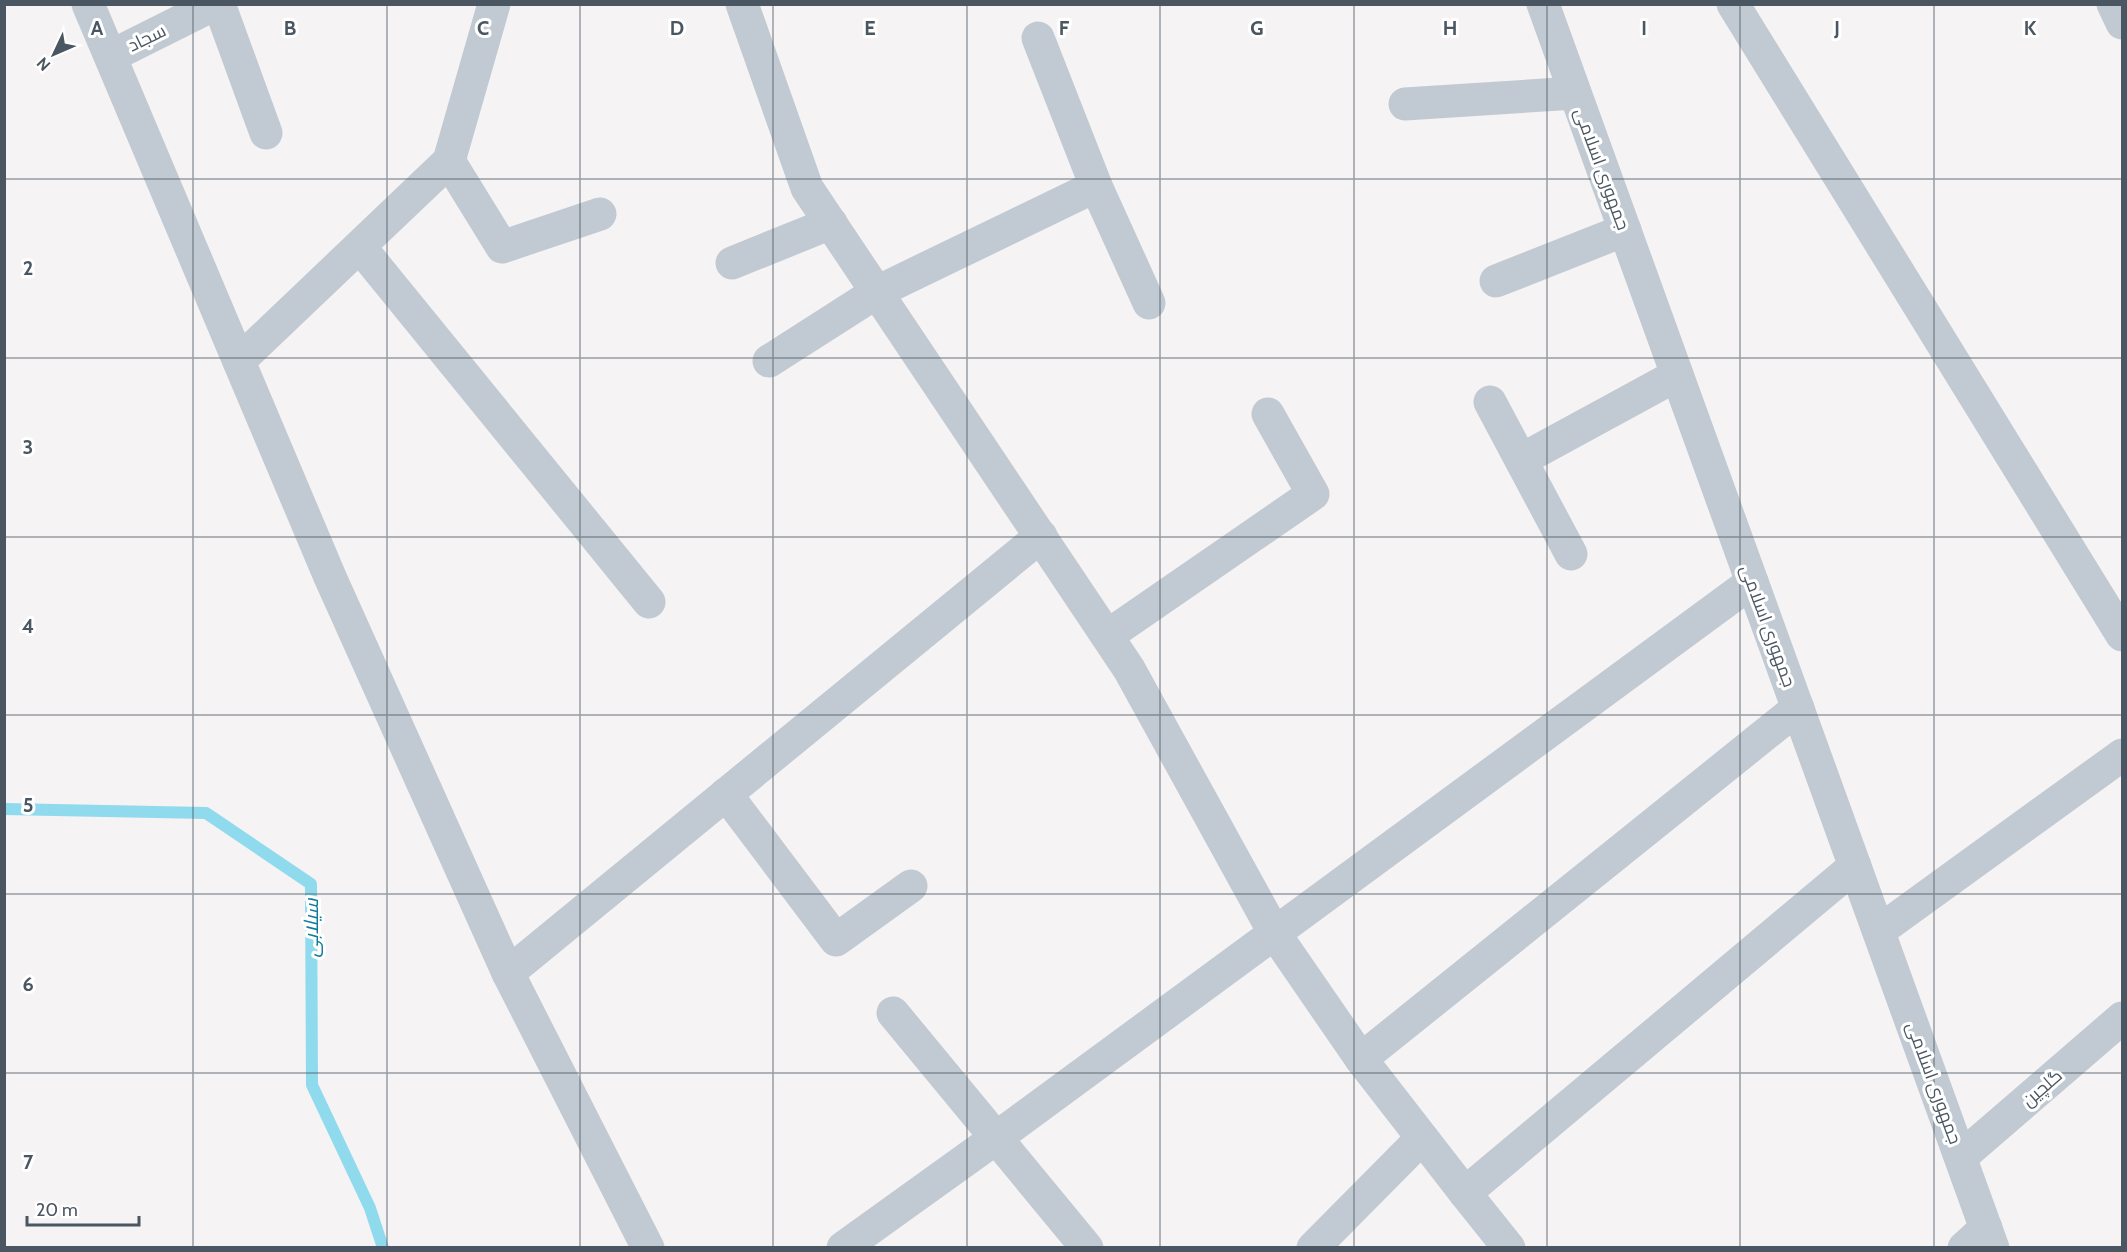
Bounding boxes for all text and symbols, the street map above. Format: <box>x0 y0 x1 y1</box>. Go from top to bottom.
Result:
text: A <box>91 16 104 40</box>
text: B <box>284 16 296 40</box>
text: C <box>477 16 489 40</box>
text: D <box>670 16 684 40</box>
text: E <box>864 16 876 40</box>
text: F <box>1059 16 1070 40</box>
text: G <box>1250 16 1264 40</box>
text: H <box>1443 16 1457 40</box>
text: I <box>1641 16 1647 40</box>
text: J <box>1833 16 1840 40</box>
text: K <box>2024 16 2037 40</box>
street label: سجاد <box>124 19 170 57</box>
north arrow <box>24 24 84 84</box>
text: N <box>33 53 54 75</box>
street label: جمهوری اسلامی <box>1570 105 1634 233</box>
text: 2 <box>23 256 33 280</box>
text: 3 <box>23 435 33 459</box>
street label: جمهوری اسلامی <box>1736 562 1800 690</box>
text: 4 <box>22 614 34 638</box>
text: 5 <box>23 793 33 817</box>
water label: سیلابی <box>299 898 323 957</box>
text: 6 <box>22 972 34 996</box>
street label: جمهوری اسلامی <box>1902 1019 1966 1147</box>
street label: گلچین <box>2017 1064 2067 1112</box>
text: 7 <box>23 1150 34 1174</box>
scale bar <box>27 1189 140 1227</box>
text: 20 m <box>36 1199 78 1221</box>

